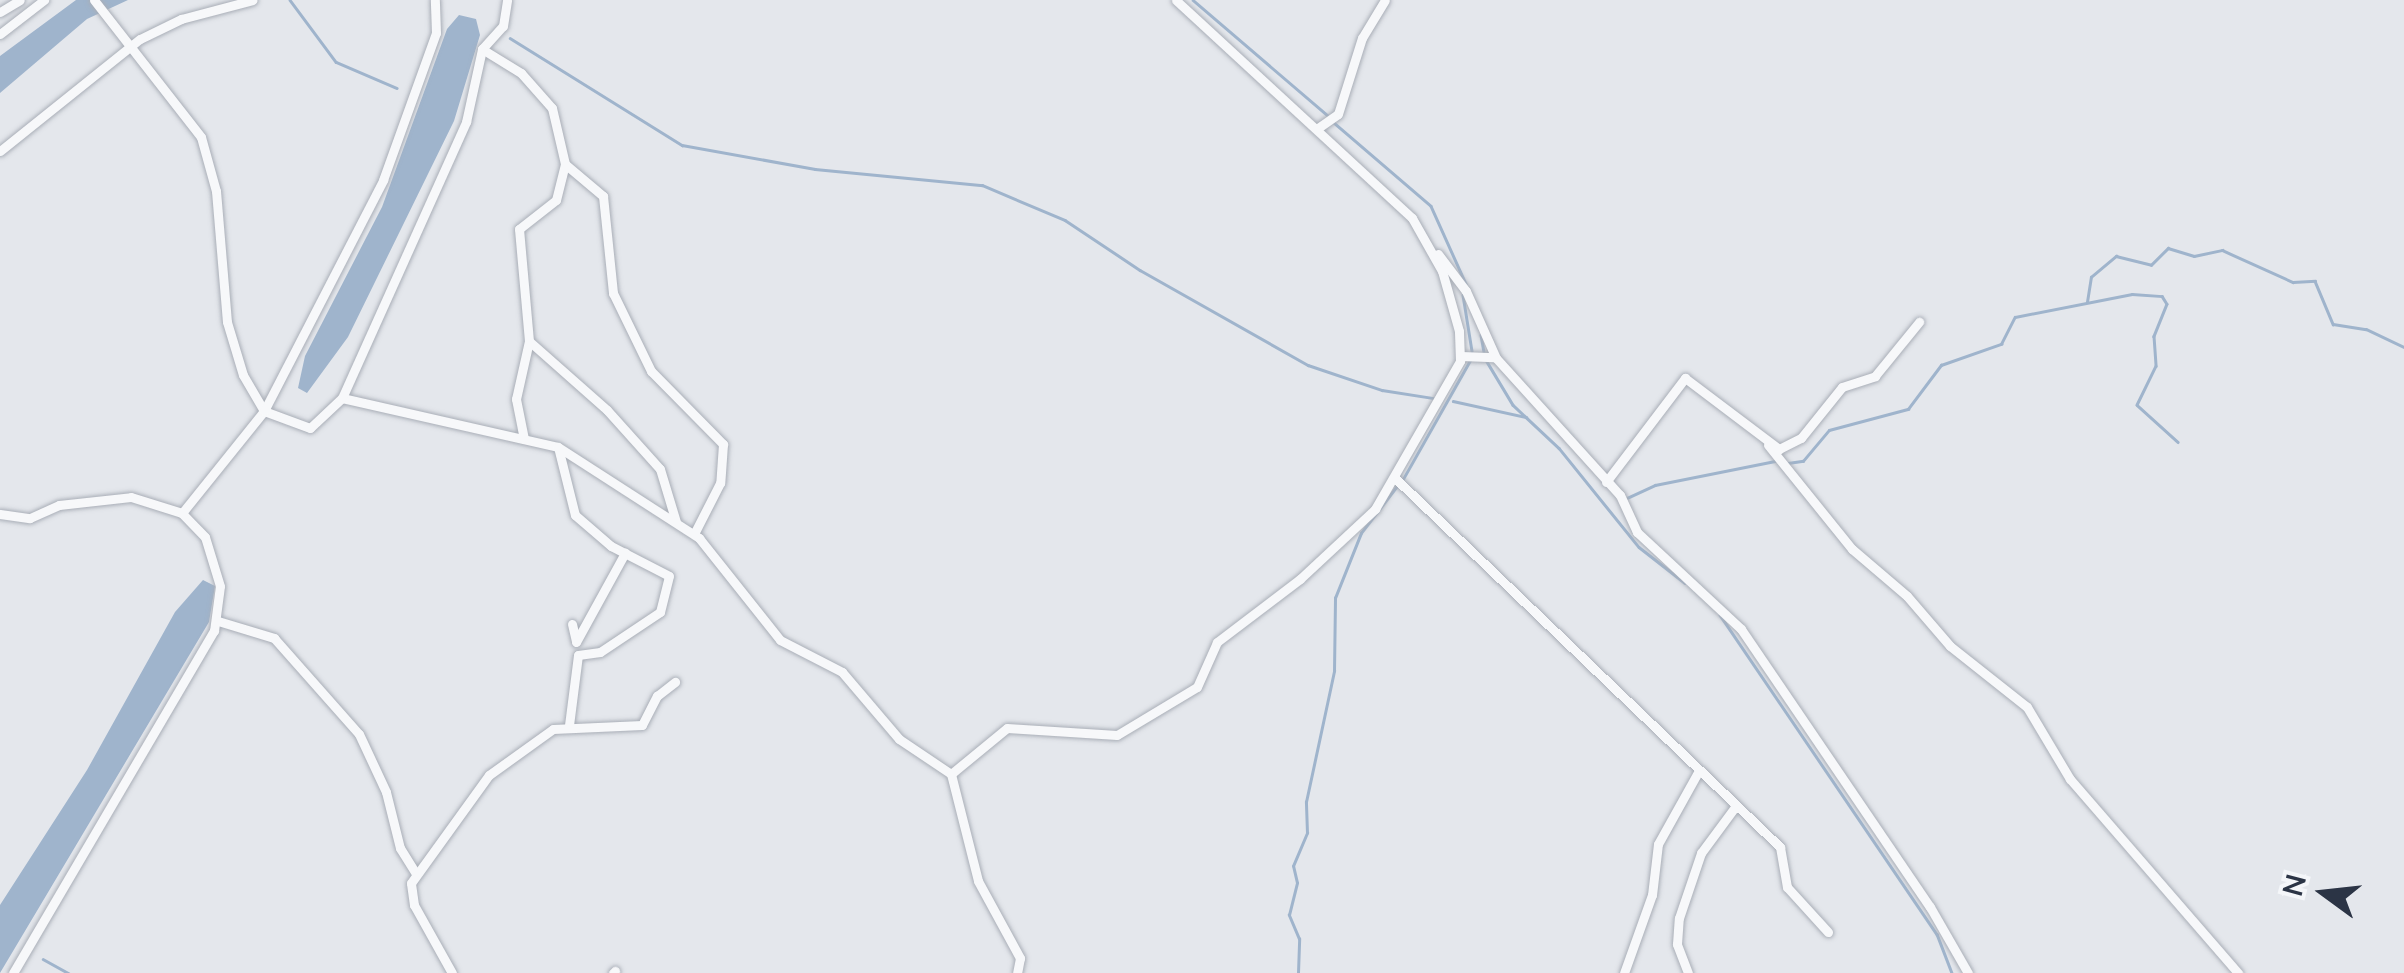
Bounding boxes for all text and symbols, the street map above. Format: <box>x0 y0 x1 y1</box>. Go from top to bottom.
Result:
north arrow <box>2274 843 2374 943</box>
text: N <box>2274 870 2316 900</box>

